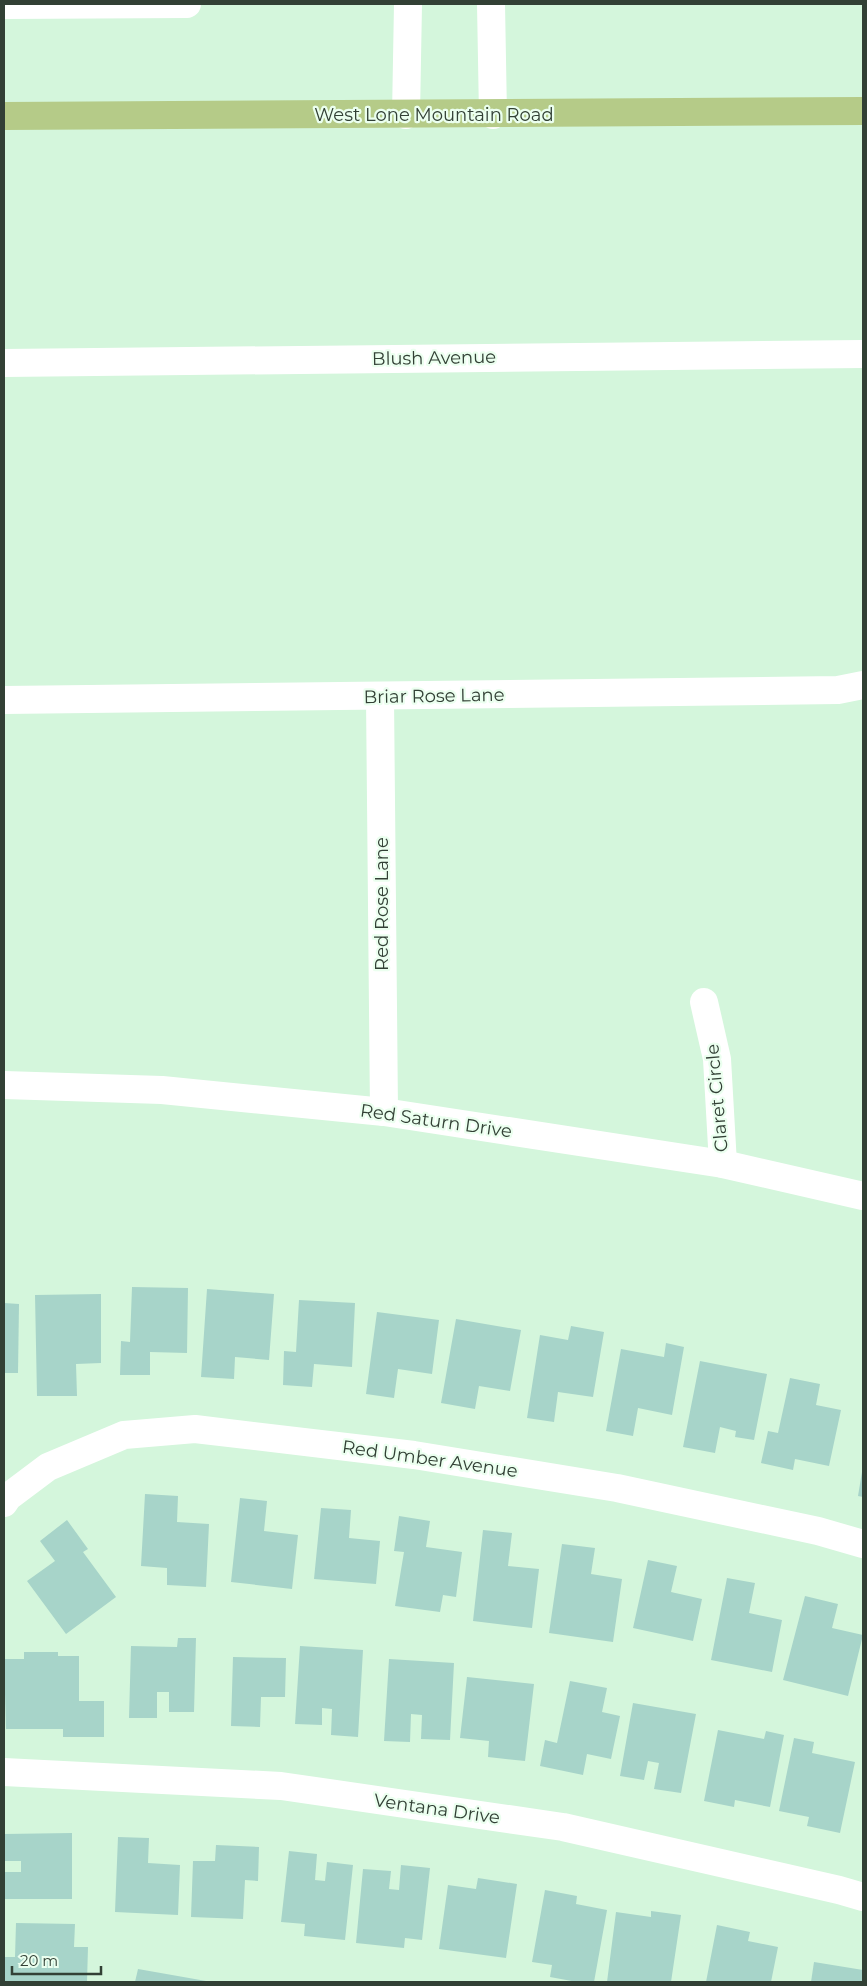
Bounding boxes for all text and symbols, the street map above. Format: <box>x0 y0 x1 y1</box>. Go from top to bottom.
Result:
street label: West Lone Mountain Road <box>314 104 554 126</box>
street label: Blush Avenue <box>372 346 496 370</box>
street label: Briar Rose Lane <box>363 684 505 708</box>
street label: Red Rose Lane <box>371 837 393 971</box>
street label: Claret Circle <box>701 1043 733 1153</box>
street label: Red Saturn Drive <box>359 1099 513 1143</box>
street label: Red Umber Avenue <box>341 1436 519 1482</box>
street label: Ventana Drive <box>373 1789 501 1829</box>
scale bar <box>12 1944 101 1976</box>
text: 20 m <box>20 1951 58 1970</box>

